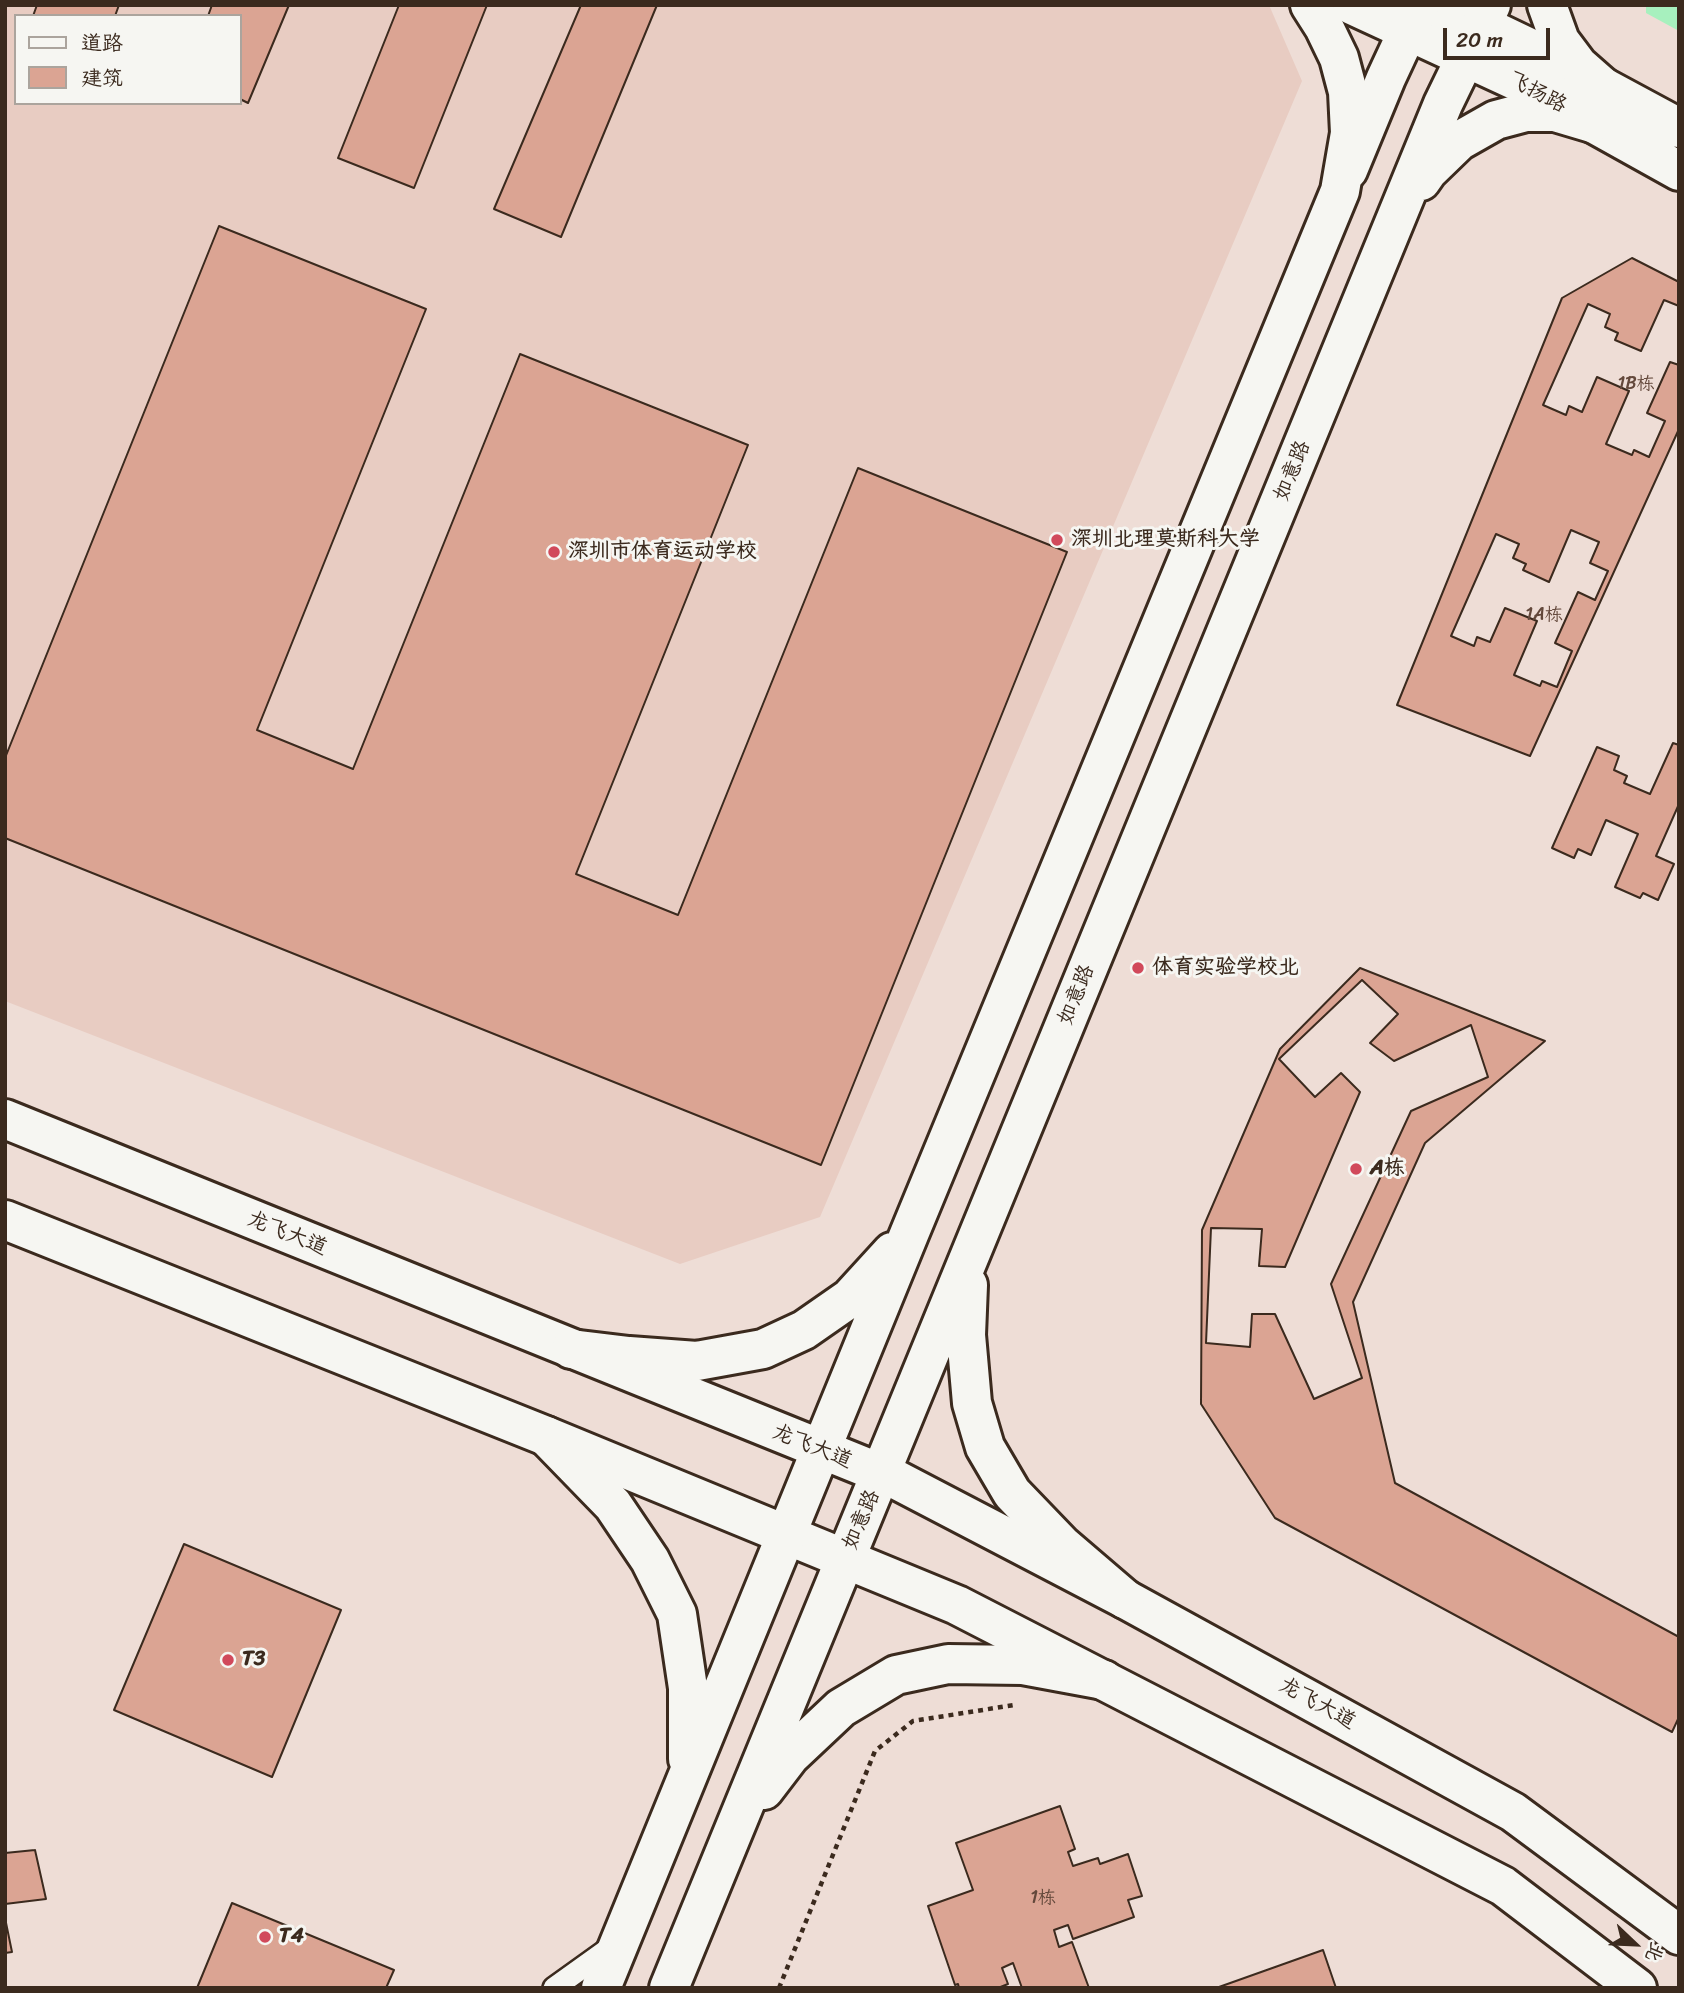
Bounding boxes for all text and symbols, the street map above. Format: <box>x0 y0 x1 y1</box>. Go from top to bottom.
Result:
legend <box>14 14 242 105</box>
scale bar <box>1446 14 1553 58</box>
text: 20 m <box>1456 21 1503 59</box>
text: 道路 <box>81 24 123 62</box>
text: 建筑 <box>81 59 123 97</box>
street label: 飞扬路 <box>1503 67 1571 119</box>
house number: 1B栋 <box>1617 373 1655 395</box>
street label: 如意路 <box>1270 437 1316 505</box>
place label: 深圳北理莫斯科大学 <box>1071 527 1260 553</box>
marker: 深圳北理莫斯科大学 <box>1049 532 1065 548</box>
place label: 深圳市体育运动学校 <box>568 539 757 565</box>
marker: 深圳市体育运动学校 <box>546 544 562 560</box>
house number: 1A栋 <box>1525 604 1563 626</box>
place label: 体育实验学校北 <box>1152 955 1299 981</box>
marker: 体育实验学校北 <box>1130 960 1146 976</box>
street label: 如意路 <box>1054 961 1100 1029</box>
place label: A栋 <box>1370 1156 1405 1182</box>
marker: A栋 <box>1348 1161 1364 1177</box>
street label: 龙飞大道 <box>243 1207 331 1261</box>
street label: 龙飞大道 <box>768 1420 856 1474</box>
street label: 如意路 <box>838 1486 886 1554</box>
place label: T3 <box>242 1647 265 1673</box>
marker: T3 <box>220 1652 236 1668</box>
street label: 龙飞大道 <box>1274 1673 1360 1735</box>
house number: 1栋 <box>1030 1887 1056 1909</box>
north arrow <box>1600 1909 1670 1979</box>
place label: T4 <box>279 1924 304 1950</box>
marker: T4 <box>257 1929 273 1945</box>
text: 北 <box>1636 1937 1674 1968</box>

